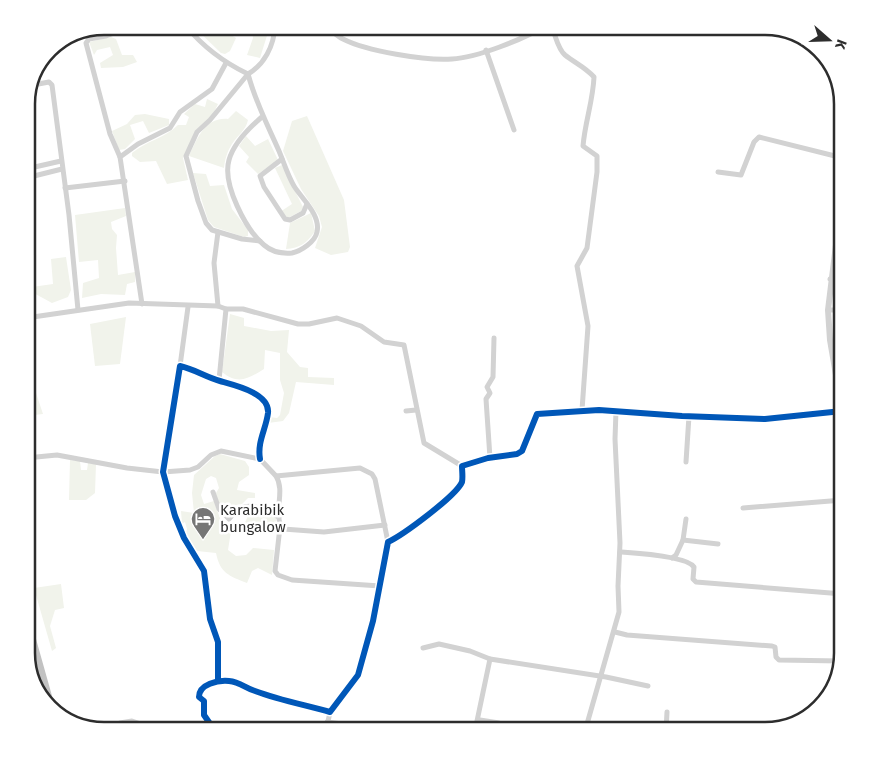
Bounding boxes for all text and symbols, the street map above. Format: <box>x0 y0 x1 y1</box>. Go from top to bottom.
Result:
north arrow <box>804 15 854 65</box>
text: K <box>831 37 850 52</box>
place label: Karabibik bungalow <box>220 501 286 536</box>
hotel icon: Karabibik bungalow <box>190 506 216 540</box>

